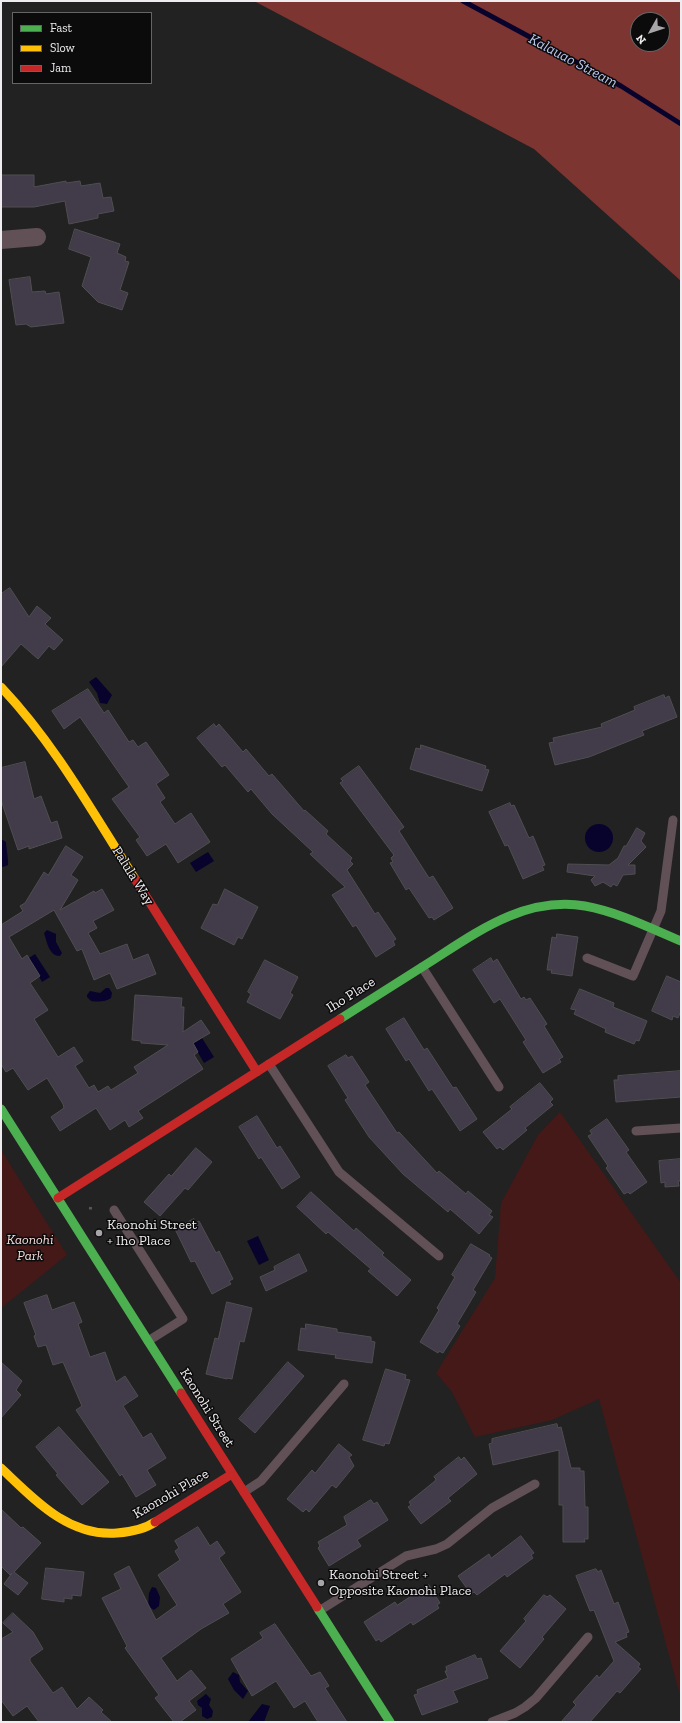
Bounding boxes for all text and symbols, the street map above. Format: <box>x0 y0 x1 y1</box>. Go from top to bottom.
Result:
legend <box>12 12 152 84</box>
north arrow <box>630 12 670 52</box>
text: Fast <box>50 21 72 35</box>
water label: Kalauao Stream <box>526 30 620 92</box>
text: N <box>633 32 649 47</box>
text: Slow <box>50 41 75 55</box>
text: Jam <box>50 61 71 75</box>
street label: Palula Way <box>108 844 158 908</box>
street label: Iho Place <box>324 973 378 1017</box>
place label: Kaonohi Street + Iho Place <box>107 1217 197 1250</box>
marker: Kaonohi Street + Iho Place <box>94 1228 104 1238</box>
park label: Kaonohi Park <box>7 1232 53 1264</box>
street label: Kaonohi Street <box>176 1365 238 1451</box>
street label: Kaonohi Place <box>130 1466 212 1522</box>
place label: Kaonohi Street + Opposite Kaonohi Place <box>329 1567 471 1600</box>
marker: Kaonohi Street + Opposite Kaonohi Place <box>316 1578 326 1588</box>

